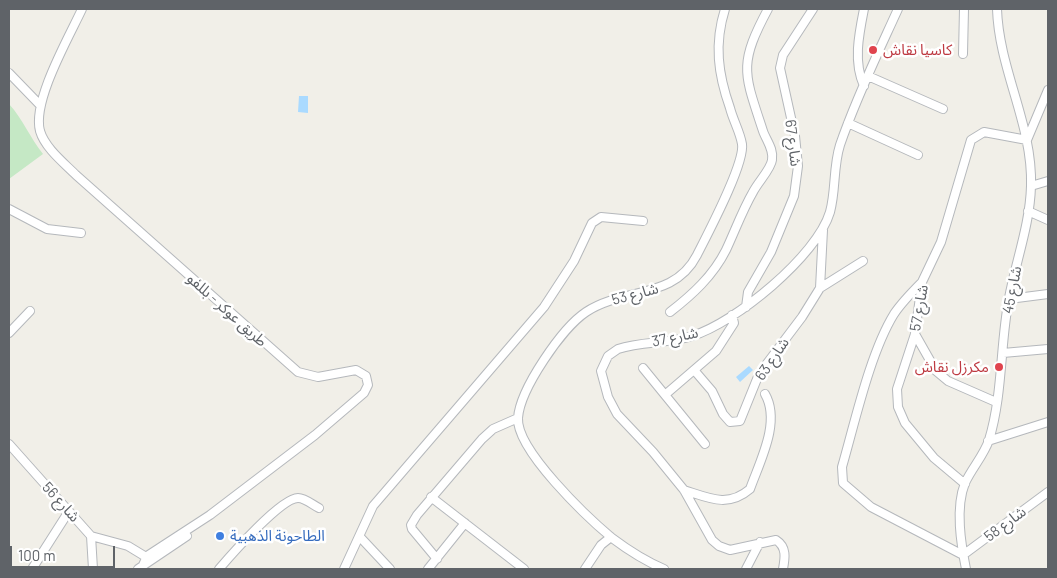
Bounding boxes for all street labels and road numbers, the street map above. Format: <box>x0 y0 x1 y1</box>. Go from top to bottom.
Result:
street label: شارع 67 <box>781 119 805 167</box>
street label: شارع 45 <box>999 265 1025 315</box>
street label: طريق عوكر - بللفو <box>183 269 271 351</box>
street label: شارع 53 <box>610 279 660 309</box>
street label: شارع 57 <box>906 283 932 333</box>
street label: شارع 37 <box>650 323 700 351</box>
street label: شارع 63 <box>751 334 793 384</box>
street label: شارع 56 <box>38 478 84 526</box>
street label: شارع 58 <box>981 502 1029 546</box>

